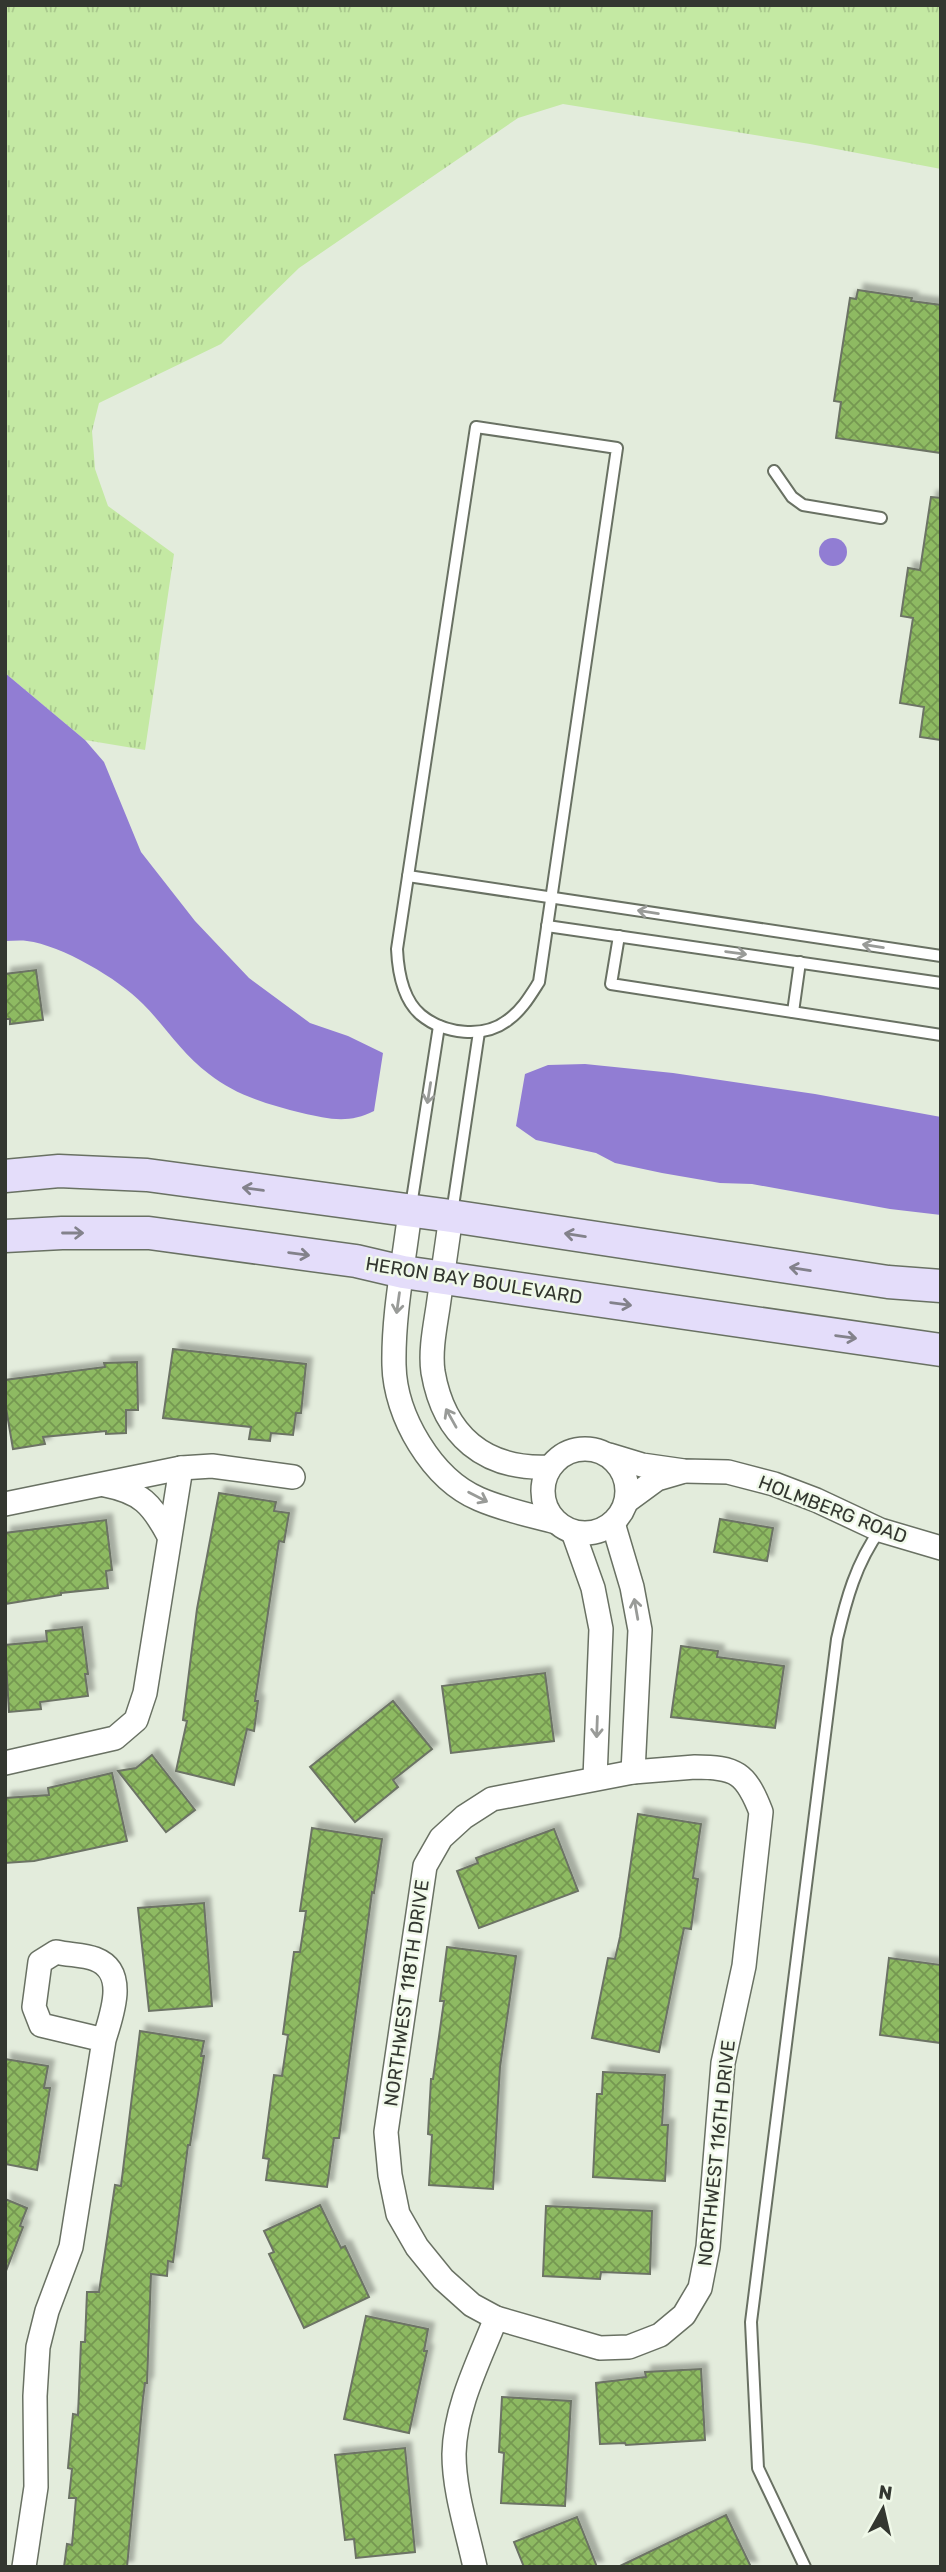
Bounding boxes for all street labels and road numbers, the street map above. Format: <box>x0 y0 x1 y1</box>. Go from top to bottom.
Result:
street label: HERON BAY BOULEVARD <box>364 1252 584 1309</box>
street label: HOLMBERG ROAD <box>755 1471 910 1548</box>
street label: NORTHWEST 118TH DRIVE <box>379 1878 434 2108</box>
street label: NORTHWEST 116TH DRIVE <box>693 2039 740 2267</box>

